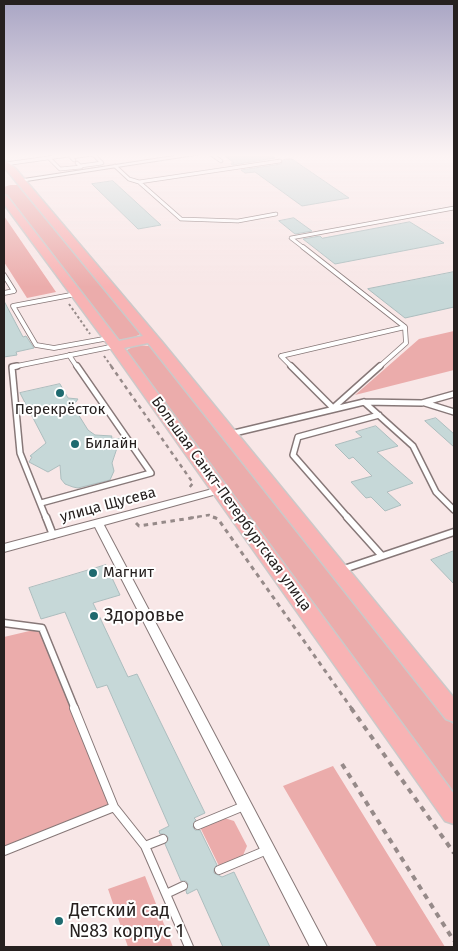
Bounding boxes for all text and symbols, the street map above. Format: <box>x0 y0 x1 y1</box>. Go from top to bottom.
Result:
marker: Перекрёсток <box>54 387 66 399</box>
street label: Большая Санкт-Петербургская улица <box>147 393 315 615</box>
place label: Перекрёсток <box>15 401 105 419</box>
place label: Билайн <box>85 435 137 453</box>
marker: Билайн <box>69 438 81 450</box>
street label: улица Щусева <box>58 484 158 526</box>
place label: Магнит <box>103 564 154 582</box>
marker: Магнит <box>87 567 99 579</box>
place label: Здоровье <box>104 605 184 627</box>
marker: Здоровье <box>88 610 100 622</box>
place label: Детский сад №83 корпус 1 <box>69 900 184 942</box>
marker: Детский сад №83 корпус 1 <box>53 915 65 927</box>

